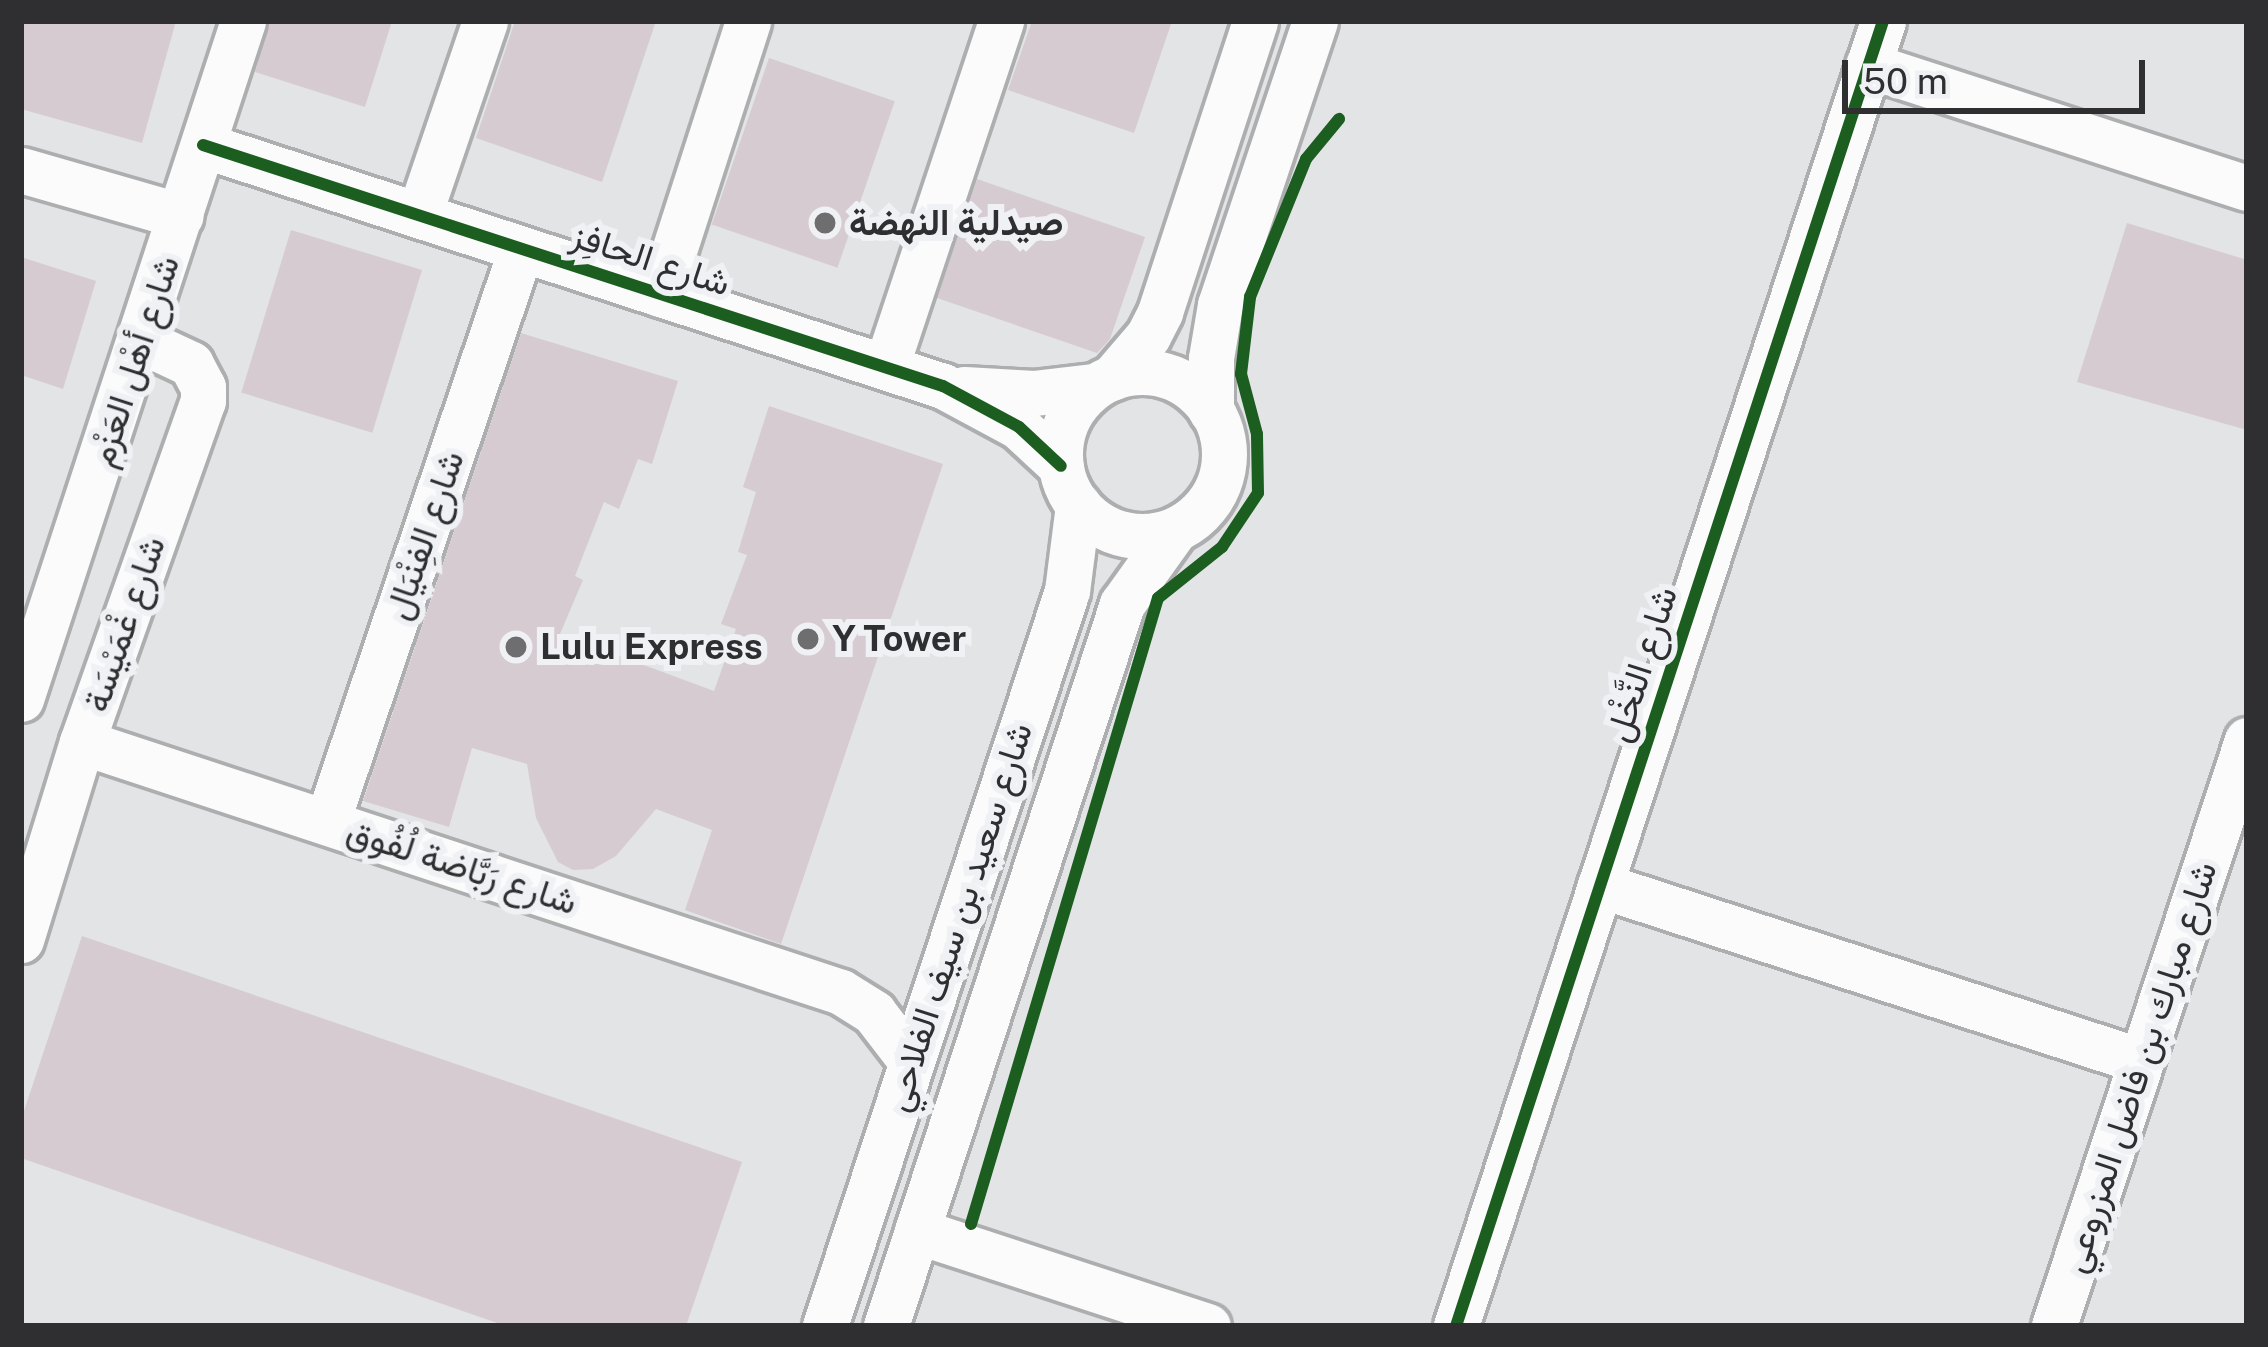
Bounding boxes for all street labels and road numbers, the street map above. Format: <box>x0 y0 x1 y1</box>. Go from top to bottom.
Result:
street label: شارع الحافِز <box>566 213 736 305</box>
street label: شارع أهْل العَزْم <box>80 250 188 472</box>
street label: شارع الفِنْيَال <box>375 445 473 625</box>
street label: شارع غْمَيْسَة <box>74 531 174 717</box>
street label: شارع النَّخْل <box>1596 581 1686 747</box>
street label: شارع سعيد بن سيف الفلاحي <box>875 717 1041 1117</box>
street label: شارع رَبَّاضة لُفُوق <box>341 808 583 924</box>
street label: شارع مبارك بن فاضل المزروعي <box>2052 856 2226 1278</box>

